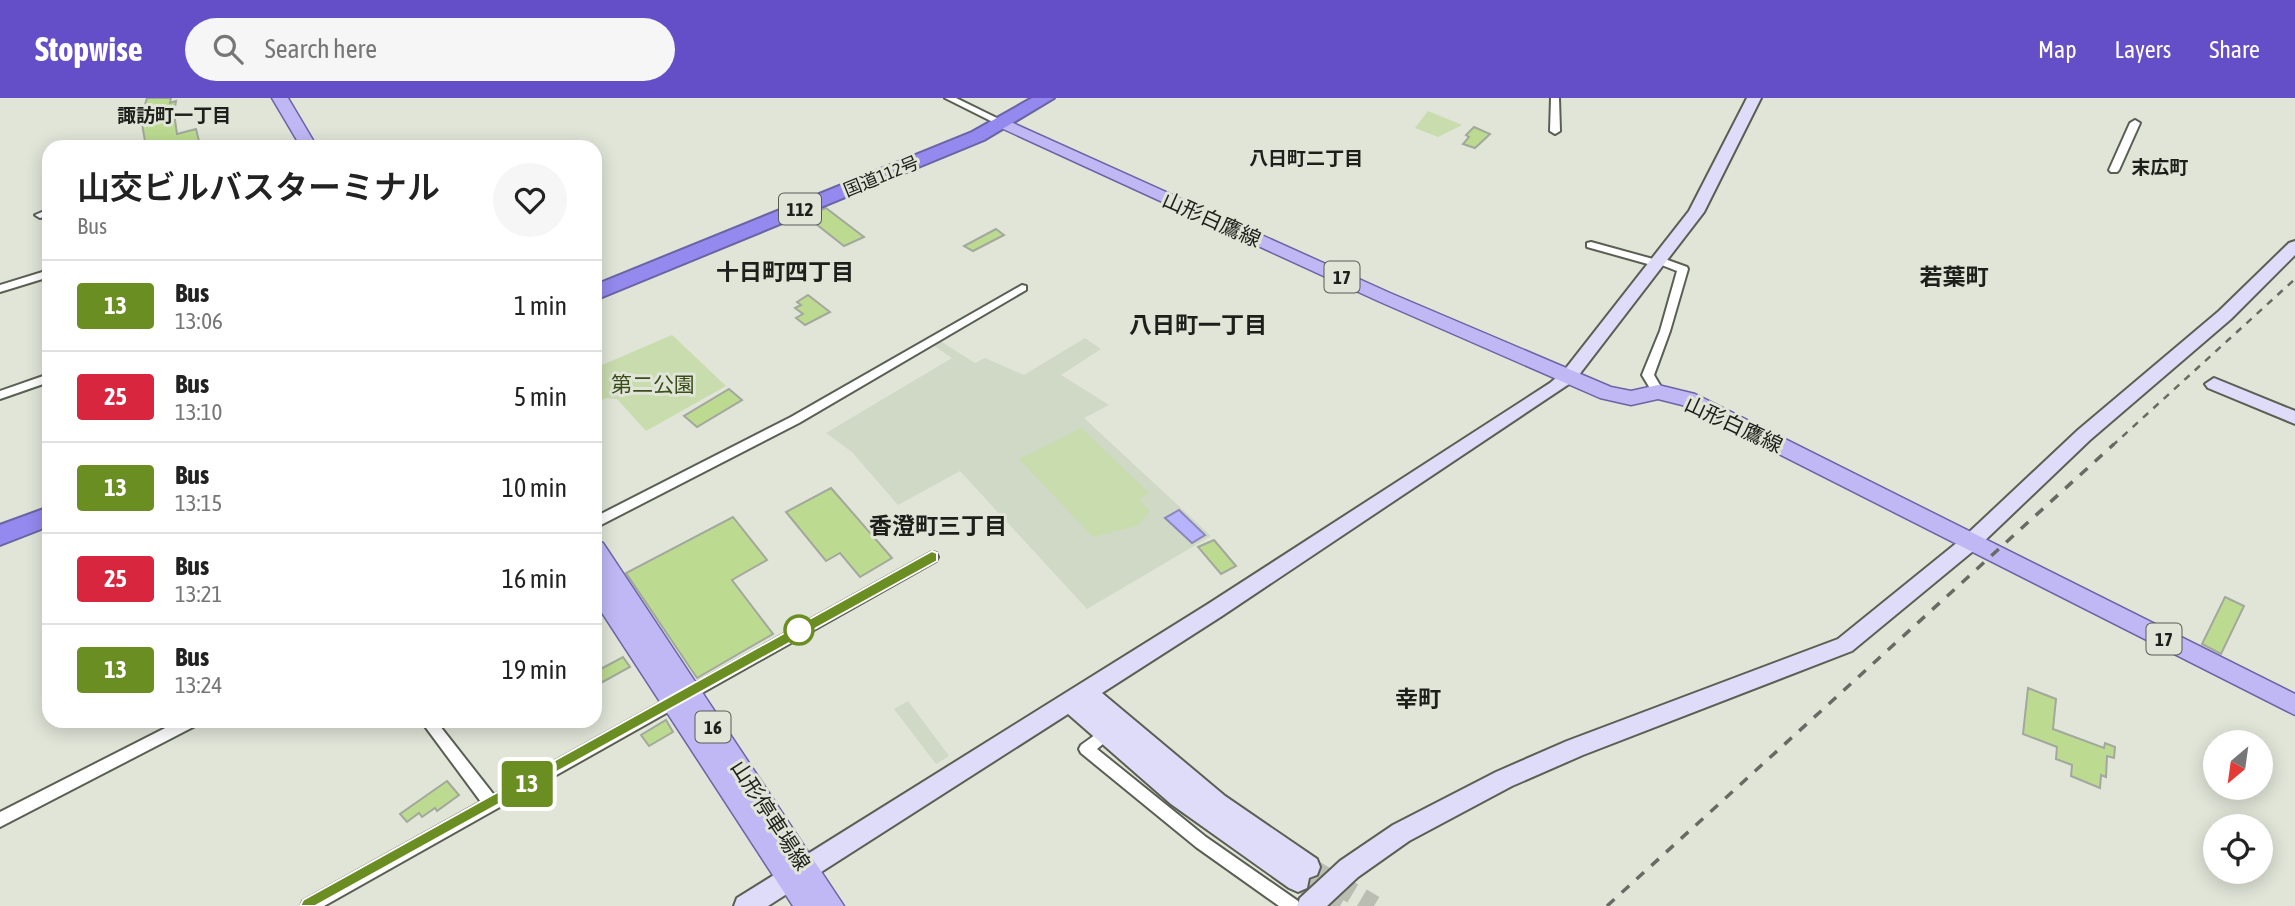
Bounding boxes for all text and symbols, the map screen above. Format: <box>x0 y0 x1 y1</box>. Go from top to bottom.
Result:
search box <box>185 18 675 81</box>
text: Stopwise <box>35 30 143 68</box>
icon: search <box>209 30 247 68</box>
text: Search here <box>265 34 377 64</box>
text: Map <box>2038 36 2077 63</box>
text: Layers <box>2115 36 2171 63</box>
text: Share <box>2209 36 2260 63</box>
district label: 諏訪町一丁目 <box>117 104 231 126</box>
district label: 八日町二丁目 <box>1249 147 1363 169</box>
street label: 国道112号 <box>840 151 922 201</box>
district label: 末広町 <box>2131 156 2189 178</box>
button: heart <box>493 163 567 237</box>
text: 山交ビルバスターミナル <box>77 168 440 206</box>
street label: 山形白鷹線 <box>1159 187 1265 251</box>
road number: 112 <box>779 194 821 225</box>
text: Bus <box>77 213 107 239</box>
district label: 十日町四丁目 <box>716 259 854 285</box>
road number: 17 <box>1324 262 1360 293</box>
district label: 若葉町 <box>1920 264 1989 290</box>
text: Bus <box>175 278 209 308</box>
text: 1 min <box>514 291 567 321</box>
text: 13 <box>104 292 127 319</box>
text: 13:06 <box>175 308 223 334</box>
district label: 八日町一丁目 <box>1129 312 1267 338</box>
text: Bus <box>175 369 209 399</box>
park label: 第二公園 <box>611 372 695 396</box>
text: 5 min <box>514 382 567 412</box>
text: 25 <box>104 383 127 410</box>
street label: 山形白鷹線 <box>1681 391 1787 457</box>
text: 13:10 <box>175 399 222 425</box>
text: Bus <box>175 460 209 490</box>
text: 10 min <box>502 473 567 503</box>
text: 13 <box>104 474 127 501</box>
text: 13:15 <box>175 490 222 516</box>
district label: 香澄町三丁目 <box>869 513 1007 539</box>
text: Bus <box>175 551 209 581</box>
text: 16 min <box>502 564 567 594</box>
text: 25 <box>104 565 127 592</box>
text: 13:21 <box>175 581 222 607</box>
unlabelled marker <box>784 615 814 645</box>
road number: 17 <box>2146 624 2182 654</box>
text: Bus <box>175 642 209 672</box>
text: 19 min <box>502 655 567 685</box>
text: 13 <box>104 656 127 683</box>
text: 13:24 <box>175 672 222 698</box>
district label: 幸町 <box>1395 686 1441 712</box>
road number: 16 <box>696 712 730 742</box>
north arrow <box>2203 730 2273 800</box>
map controls <box>2203 730 2273 884</box>
street label: 山形停車場線 <box>727 756 815 874</box>
line badge: 13 <box>496 761 558 807</box>
text: 13 <box>516 770 538 797</box>
button: locate <box>2203 814 2273 884</box>

